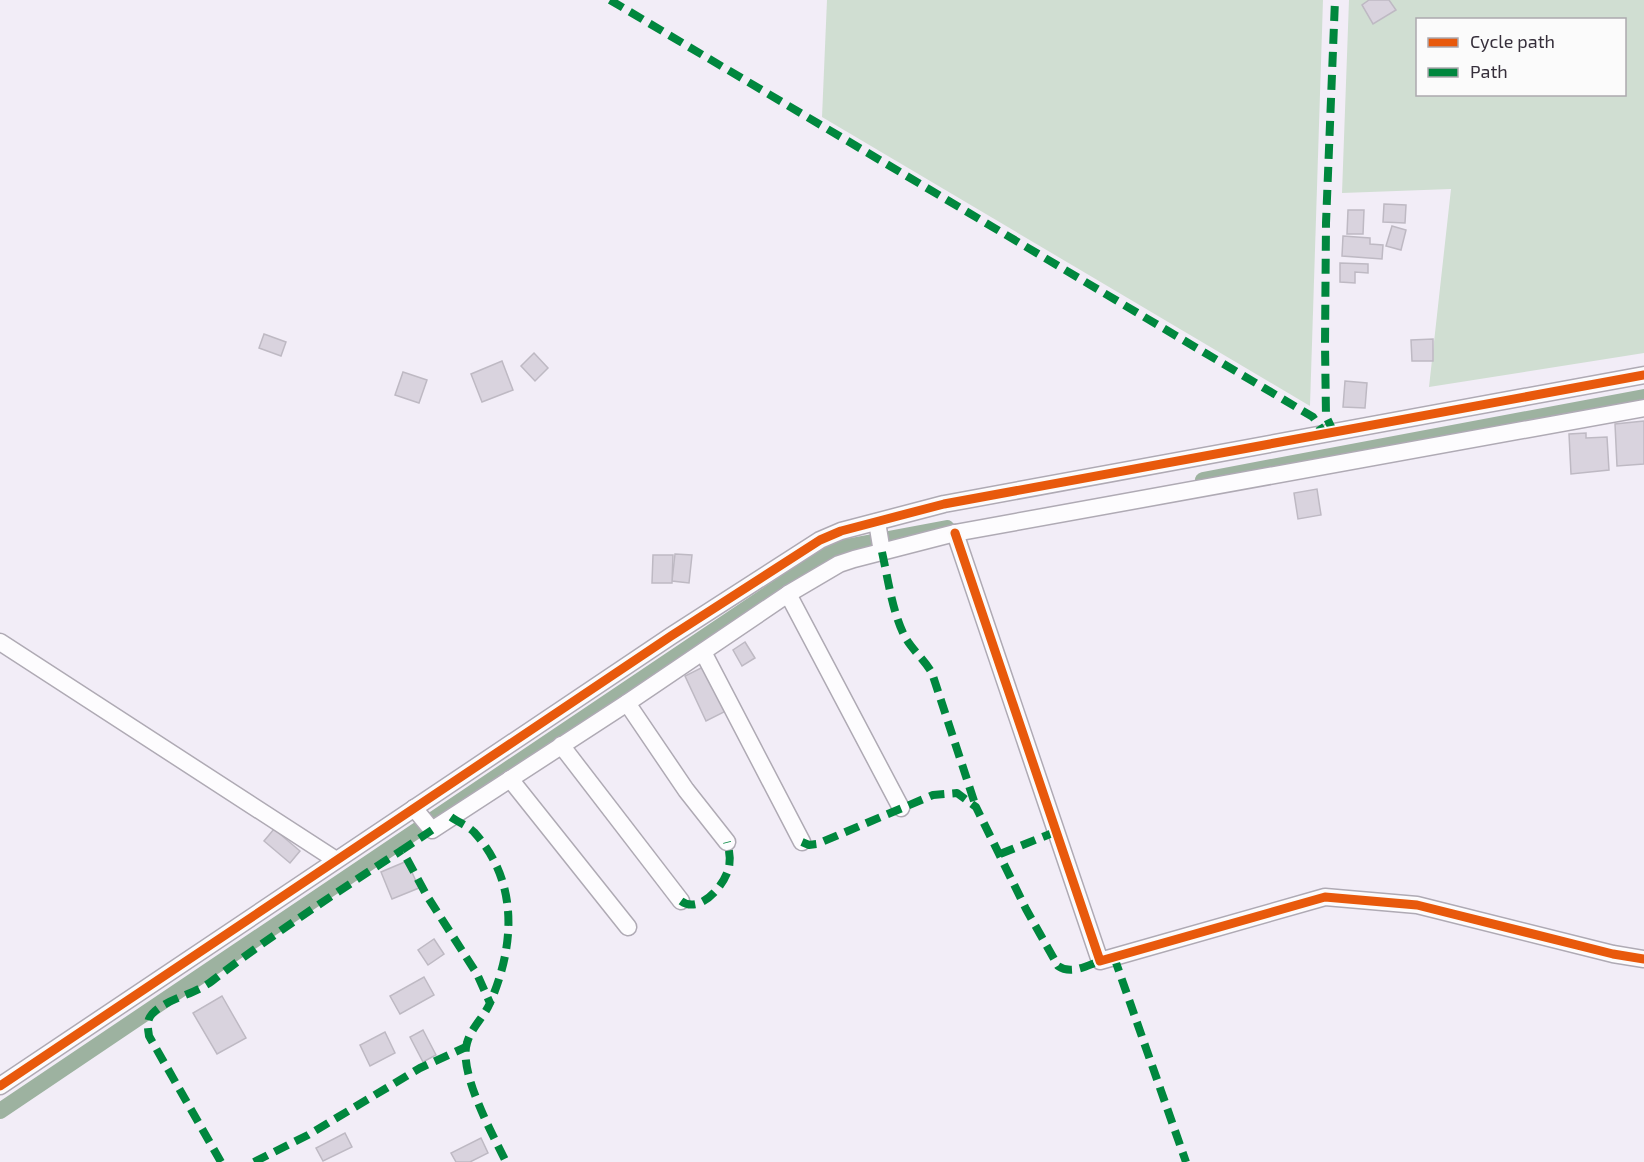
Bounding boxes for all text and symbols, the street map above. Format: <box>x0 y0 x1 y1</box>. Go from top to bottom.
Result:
legend <box>1416 18 1626 96</box>
text: Cycle path <box>1470 30 1555 52</box>
text: Path <box>1470 60 1508 82</box>

